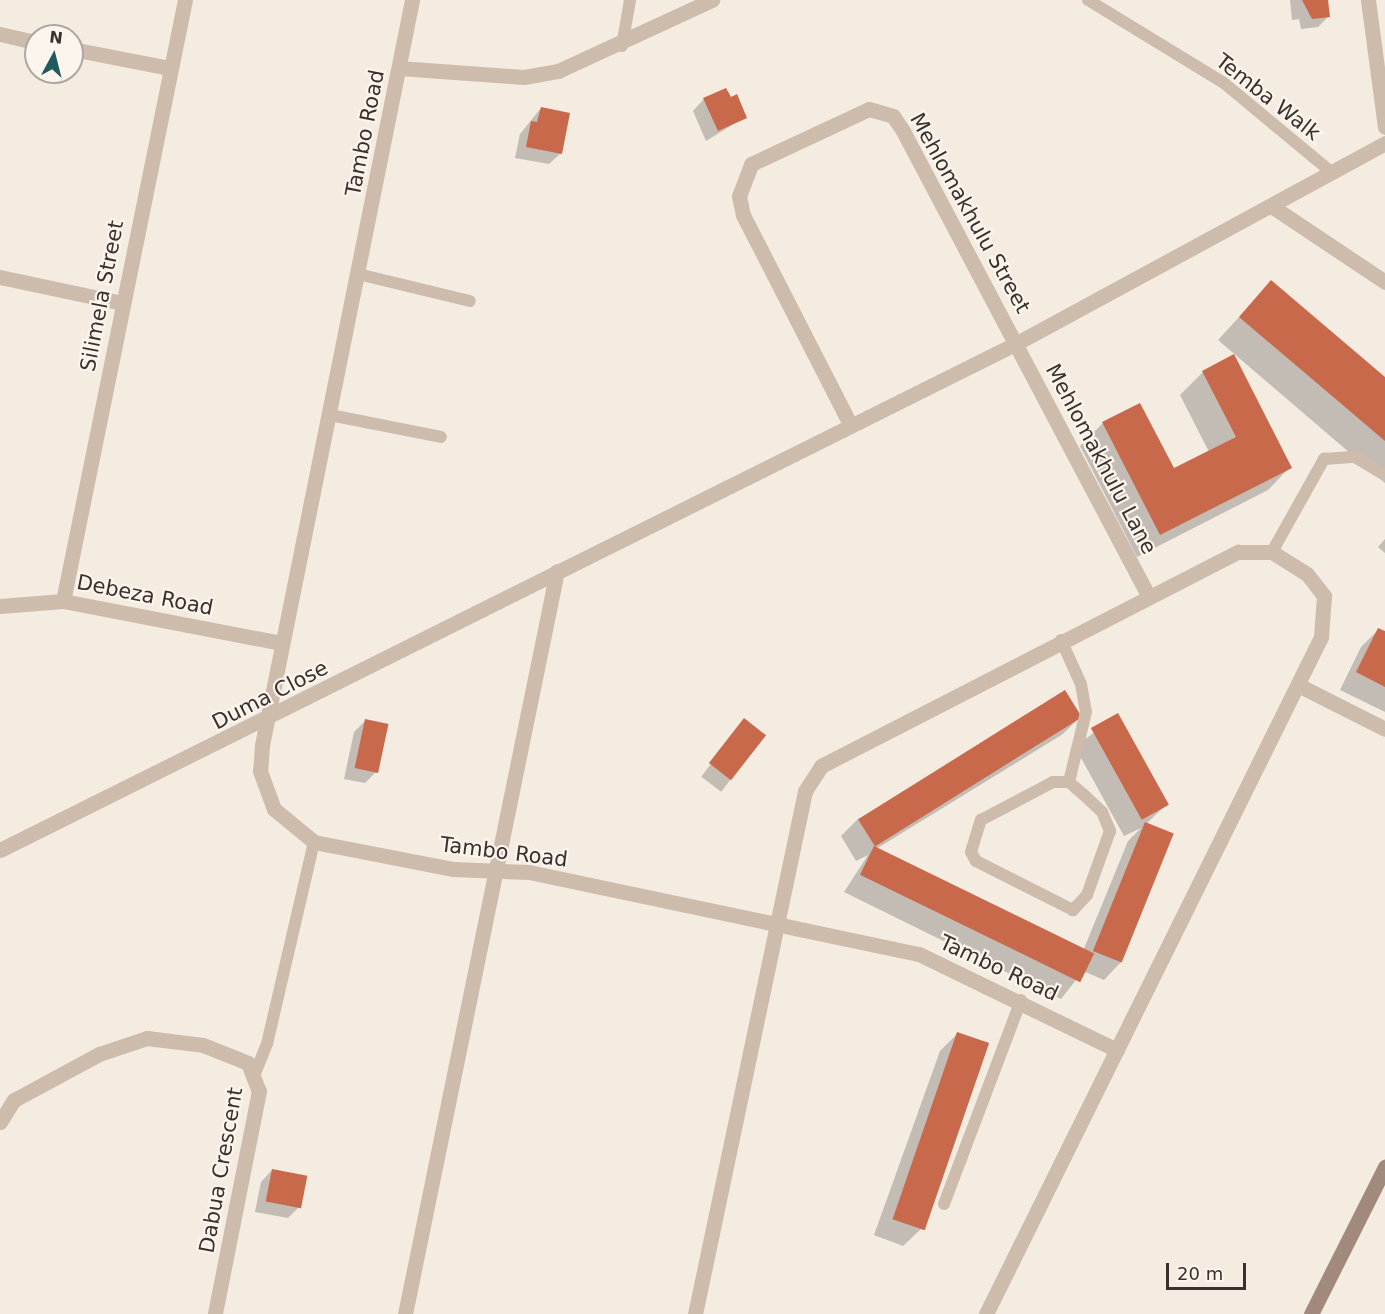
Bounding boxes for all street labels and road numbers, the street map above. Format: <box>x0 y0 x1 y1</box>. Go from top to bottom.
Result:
street label: Temba Walk <box>1211 48 1325 146</box>
street label: Tambo Road <box>340 68 390 198</box>
street label: Mehlomakhulu Street <box>904 109 1036 317</box>
street label: Silimela Street <box>75 218 129 374</box>
street label: Mehlomakhulu Lane <box>1040 360 1162 558</box>
street label: Debeza Road <box>75 569 215 621</box>
street label: Duma Close <box>208 655 332 735</box>
street label: Tambo Road <box>439 832 569 872</box>
street label: Tambo Road <box>936 929 1062 1007</box>
street label: Dabua Crescent <box>194 1085 248 1255</box>

